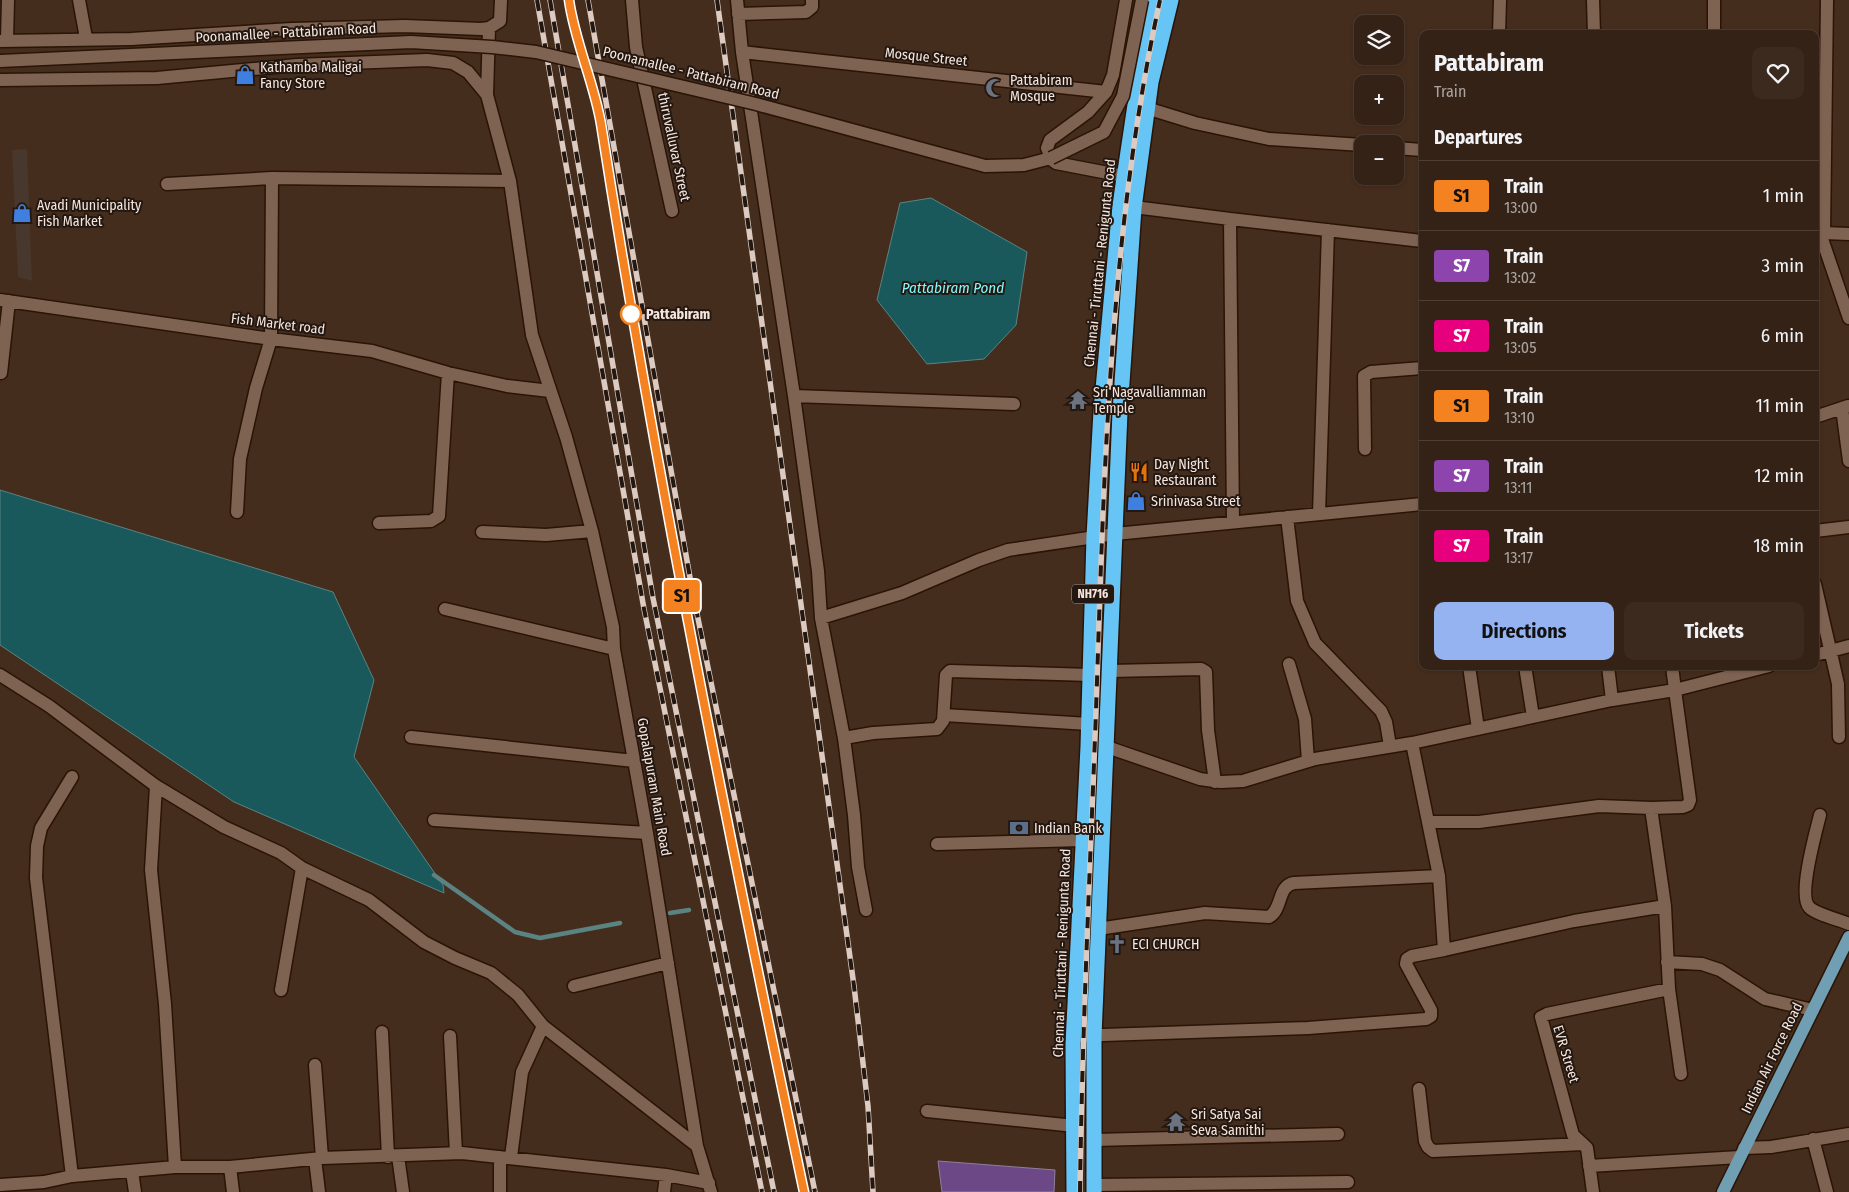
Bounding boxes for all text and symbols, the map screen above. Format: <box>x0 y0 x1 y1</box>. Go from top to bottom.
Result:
map controls <box>1354 15 1404 185</box>
button: layers <box>1354 15 1404 65</box>
street label: Poonamallee - Pattabiram Road <box>195 20 377 46</box>
street label: Poonamallee - Pattabiram Road <box>601 43 781 103</box>
street label: Mosque Street <box>884 44 968 70</box>
button: heart <box>1752 47 1804 99</box>
text: Pattabiram <box>1434 49 1544 77</box>
place label: Kathamba Maligai Fancy Store <box>260 59 362 92</box>
shop icon: Kathamba Maligai Fancy Store <box>234 64 256 86</box>
place label: Pattabiram Mosque <box>1010 72 1072 105</box>
button: + <box>1354 75 1404 125</box>
mosque icon: Pattabiram Mosque <box>984 77 1006 99</box>
text: Train <box>1434 82 1466 101</box>
street label: thiruvalluvar Street <box>654 91 694 203</box>
text: Departures <box>1434 126 1522 149</box>
button: − <box>1354 135 1404 185</box>
street label: Chennai - Tiruttani - Renigunta Road <box>1081 158 1119 368</box>
text: Train <box>1504 175 1543 198</box>
text: 1 min <box>1763 184 1804 207</box>
text: S1 <box>1453 185 1470 207</box>
place label: Avadi Municipality Fish Market <box>37 197 142 230</box>
text: 13:00 <box>1504 198 1538 217</box>
shop icon: Avadi Municipality Fish Market <box>11 202 33 224</box>
text: Train <box>1504 245 1543 268</box>
text: 3 min <box>1762 254 1804 277</box>
text: S7 <box>1453 255 1470 277</box>
text: 13:02 <box>1504 268 1536 287</box>
water label: Pattabiram Pond <box>902 279 1004 297</box>
marker: Pattabiram <box>620 303 642 325</box>
place label: Pattabiram <box>646 306 710 323</box>
street label: Fish Market road <box>230 310 326 338</box>
text: Train <box>1504 315 1543 338</box>
text: 6 min <box>1761 324 1804 347</box>
text: S7 <box>1453 325 1470 347</box>
text: 13:05 <box>1504 338 1537 357</box>
place label: Sri Nagavalliamman Temple <box>1093 384 1206 417</box>
text: Train <box>1504 385 1543 408</box>
temple icon: Sri Nagavalliamman Temple <box>1067 389 1089 411</box>
text: 11 min <box>1756 394 1804 417</box>
text: S1 <box>1453 395 1470 417</box>
text: 13:10 <box>1504 408 1535 427</box>
text: Train <box>1504 455 1543 478</box>
place label: Day Night Restaurant <box>1154 456 1217 489</box>
restaurant icon: Day Night Restaurant <box>1128 461 1150 483</box>
text: 12 min <box>1754 464 1804 487</box>
text: S7 <box>1453 465 1470 487</box>
text: 13:11 <box>1504 478 1532 497</box>
shop icon: Srinivasa Street <box>1125 490 1147 512</box>
place label: Srinivasa Street <box>1151 493 1241 510</box>
text: Train <box>1504 525 1543 548</box>
text: 18 min <box>1753 534 1804 557</box>
text: S7 <box>1453 535 1470 557</box>
text: 13:17 <box>1504 548 1533 567</box>
line badge: S1 <box>660 580 704 612</box>
road number: NH716 <box>1072 584 1114 604</box>
text: S1 <box>674 585 690 607</box>
button: Directions <box>1434 602 1614 660</box>
button: Tickets <box>1624 602 1804 660</box>
street label: Gopalapuram Main Road <box>633 717 675 857</box>
bank icon: Indian Bank <box>1008 817 1030 839</box>
place label: Indian Bank <box>1034 820 1103 837</box>
street label: Chennai - Tiruttani - Renigunta Road <box>1050 848 1074 1058</box>
church icon: ECI CHURCH <box>1106 933 1128 955</box>
place label: ECI CHURCH <box>1132 936 1199 953</box>
street label: Indian Air Force Road <box>1738 1000 1806 1116</box>
street label: EVR Street <box>1549 1023 1583 1085</box>
place label: Sri Satya Sai Seva Samithi <box>1191 1106 1265 1139</box>
temple icon: Sri Satya Sai Seva Samithi <box>1165 1111 1187 1133</box>

